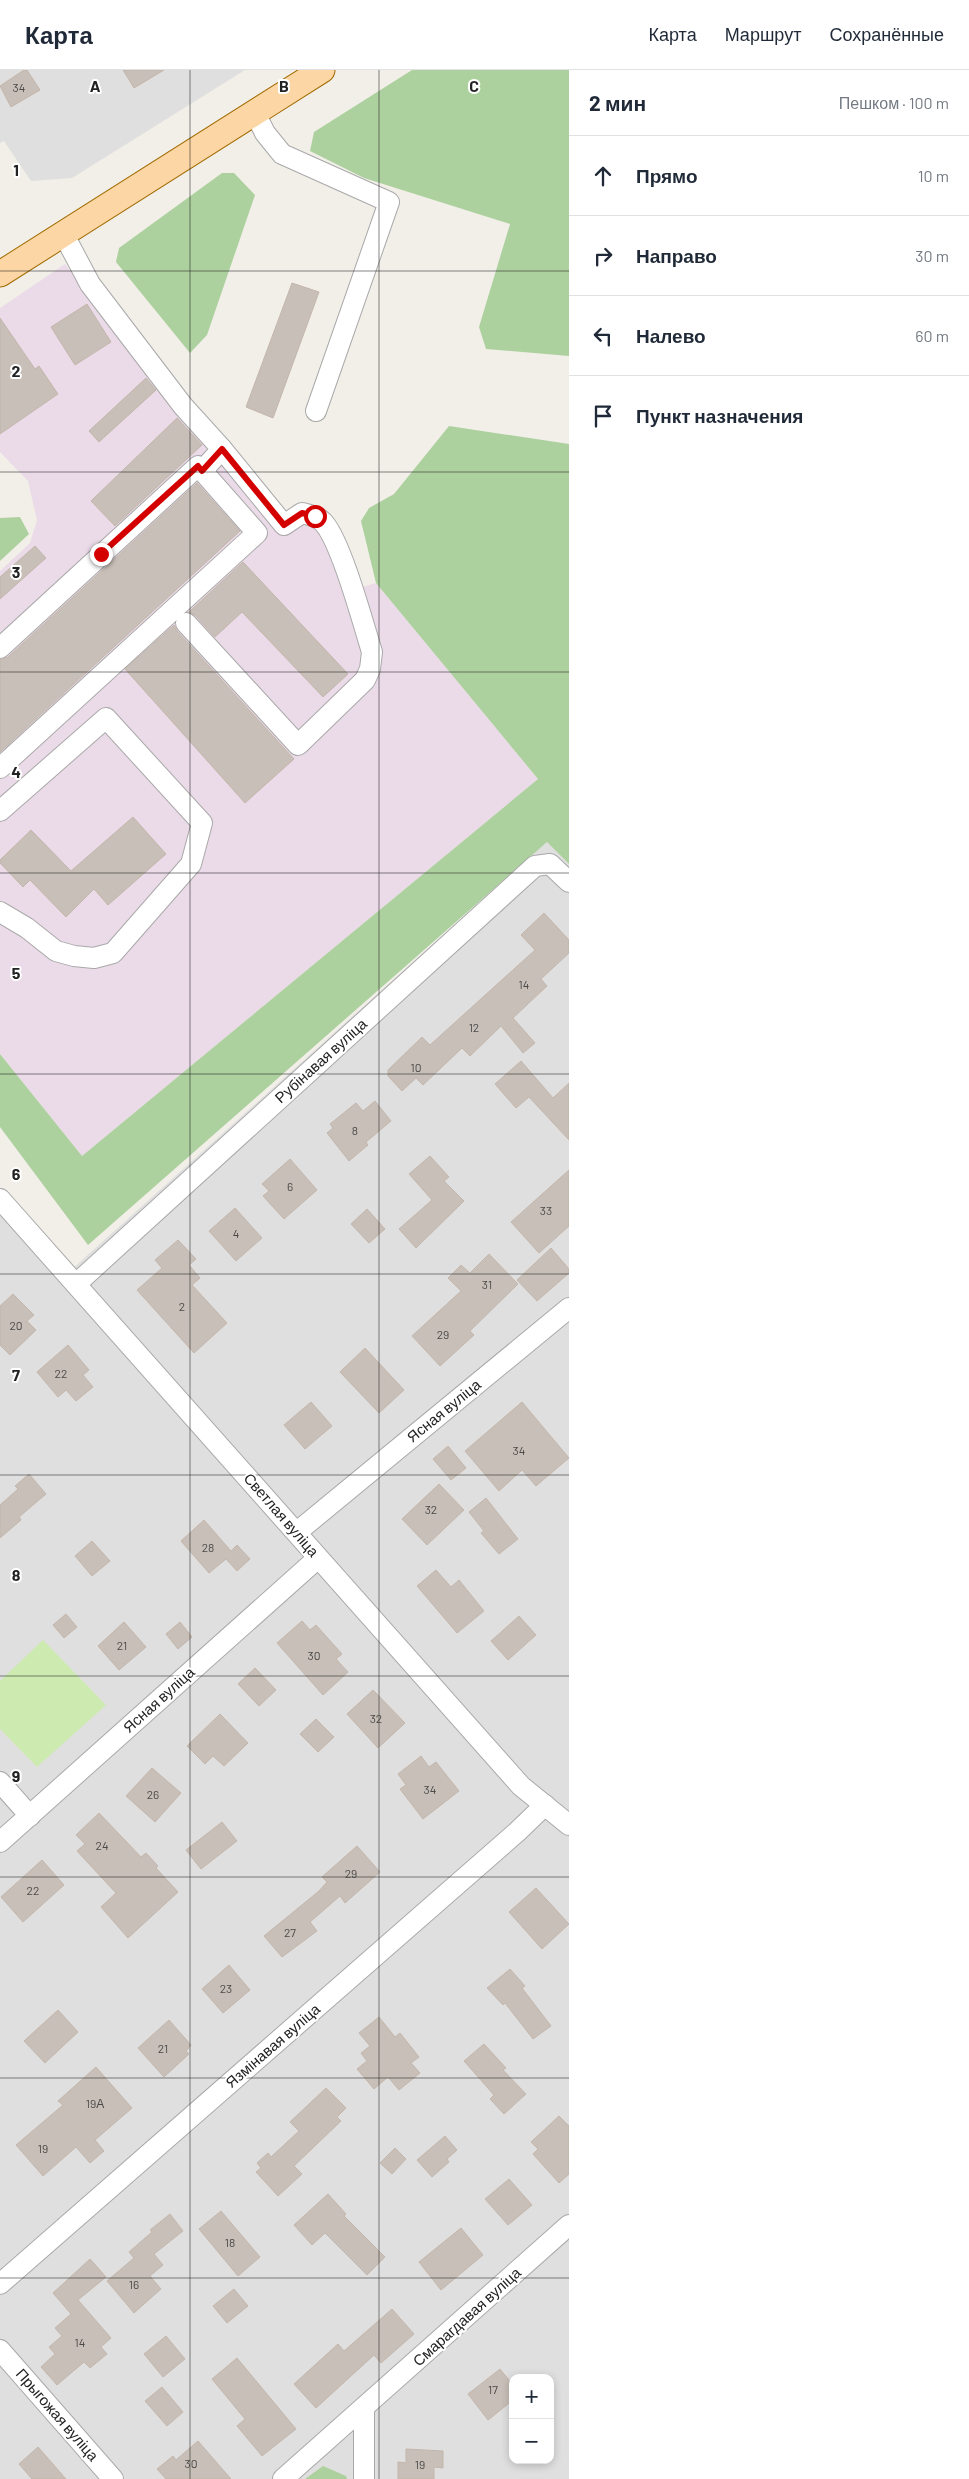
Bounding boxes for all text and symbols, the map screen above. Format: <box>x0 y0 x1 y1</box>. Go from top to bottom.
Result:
text: Карта <box>25 20 93 49</box>
text: Карта <box>649 23 697 45</box>
text: Маршрут <box>725 23 801 45</box>
text: Сохранённые <box>829 23 944 45</box>
text: A <box>90 76 101 95</box>
text: B <box>279 76 289 95</box>
text: C <box>469 76 479 95</box>
house number: 34 <box>13 80 25 94</box>
text: 2 мин <box>589 90 646 115</box>
text: Пешком · 100 m <box>839 93 949 112</box>
text: 1 <box>13 160 19 179</box>
icon: ahead <box>589 162 617 190</box>
text: Прямо <box>636 164 698 187</box>
text: 10 m <box>918 166 949 185</box>
icon: right <box>589 242 617 270</box>
text: Направо <box>636 244 717 267</box>
text: 30 m <box>915 246 949 265</box>
icon: left <box>589 322 617 350</box>
text: Налево <box>636 324 706 347</box>
text: 60 m <box>915 326 949 345</box>
text: 2 <box>12 361 21 380</box>
icon: arrive <box>589 402 617 430</box>
text: Пункт назначения <box>636 404 803 427</box>
route start <box>304 505 327 528</box>
route end <box>90 543 113 566</box>
text: 3 <box>12 562 20 581</box>
text: 4 <box>11 762 21 781</box>
text: 5 <box>12 963 21 982</box>
house number: 14 <box>519 977 529 991</box>
street label: Рубінавая вуліца <box>271 1014 370 1106</box>
house number: 12 <box>469 1020 479 1034</box>
house number: 10 <box>411 1060 421 1074</box>
house number: 8 <box>352 1123 358 1137</box>
text: 6 <box>12 1164 21 1183</box>
house number: 6 <box>287 1179 293 1193</box>
house number: 33 <box>540 1203 552 1217</box>
house number: 4 <box>233 1226 239 1240</box>
house number: 31 <box>482 1277 492 1291</box>
house number: 2 <box>179 1299 185 1313</box>
house number: 20 <box>9 1318 23 1332</box>
house number: 29 <box>437 1327 449 1341</box>
text: 7 <box>12 1365 20 1384</box>
house number: 22 <box>55 1366 67 1380</box>
street label: Ясная вуліца <box>403 1375 484 1446</box>
house number: 34 <box>513 1443 525 1457</box>
street label: Светлая вуліца <box>240 1469 323 1560</box>
house number: 32 <box>425 1502 437 1516</box>
house number: 28 <box>202 1540 214 1554</box>
text: 8 <box>12 1565 21 1584</box>
house number: 21 <box>117 1638 127 1652</box>
house number: 30 <box>308 1648 320 1662</box>
street label: Ясная вуліца <box>119 1662 198 1736</box>
house number: 32 <box>370 1711 382 1725</box>
text: 9 <box>12 1766 20 1785</box>
house number: 34 <box>424 1782 436 1796</box>
house number: 26 <box>147 1787 159 1801</box>
house number: 24 <box>95 1838 109 1852</box>
house number: 29 <box>345 1866 357 1880</box>
house number: 22 <box>27 1883 39 1897</box>
house number: 27 <box>284 1925 296 1939</box>
house number: 23 <box>220 1981 232 1995</box>
street label: Язмінавая вуліца <box>222 1999 324 2091</box>
house number: 21 <box>158 2041 168 2055</box>
house number: 19А <box>86 2096 104 2110</box>
house number: 19 <box>38 2141 48 2155</box>
house number: 18 <box>225 2235 235 2249</box>
street label: Смарагдавая вуліца <box>409 2263 525 2370</box>
house number: 16 <box>129 2277 139 2291</box>
house number: 14 <box>75 2335 85 2349</box>
street label: Прыгожая вуліца <box>13 2364 103 2465</box>
map controls <box>509 2374 554 2464</box>
button: + <box>509 2374 554 2419</box>
house number: 17 <box>488 2382 498 2396</box>
button: − <box>509 2419 554 2464</box>
house number: 30 <box>185 2456 197 2470</box>
house number: 19 <box>415 2457 425 2471</box>

